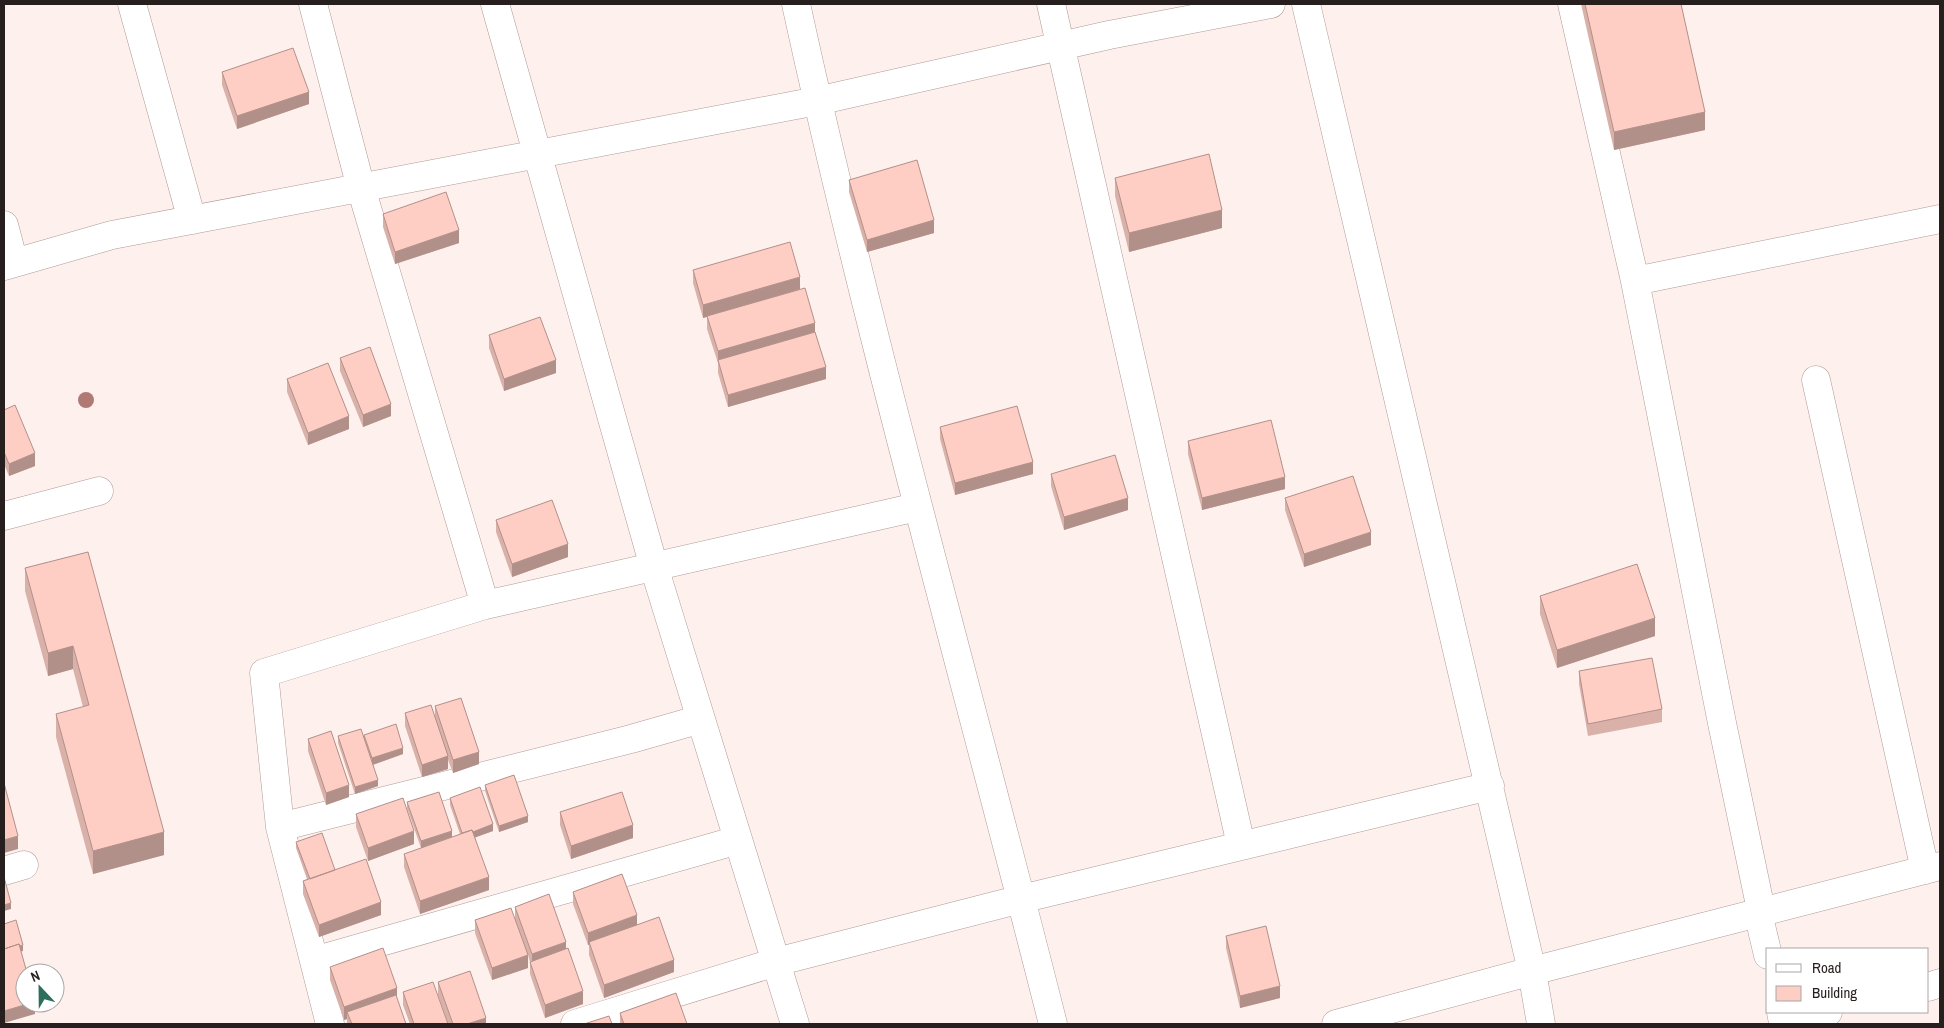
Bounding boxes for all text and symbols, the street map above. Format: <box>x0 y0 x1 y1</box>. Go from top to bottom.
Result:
legend <box>1766 948 1929 1013</box>
text: Road <box>1812 957 1841 978</box>
north arrow <box>15 963 65 1013</box>
text: N <box>28 966 42 986</box>
text: Building <box>1812 982 1857 1003</box>

